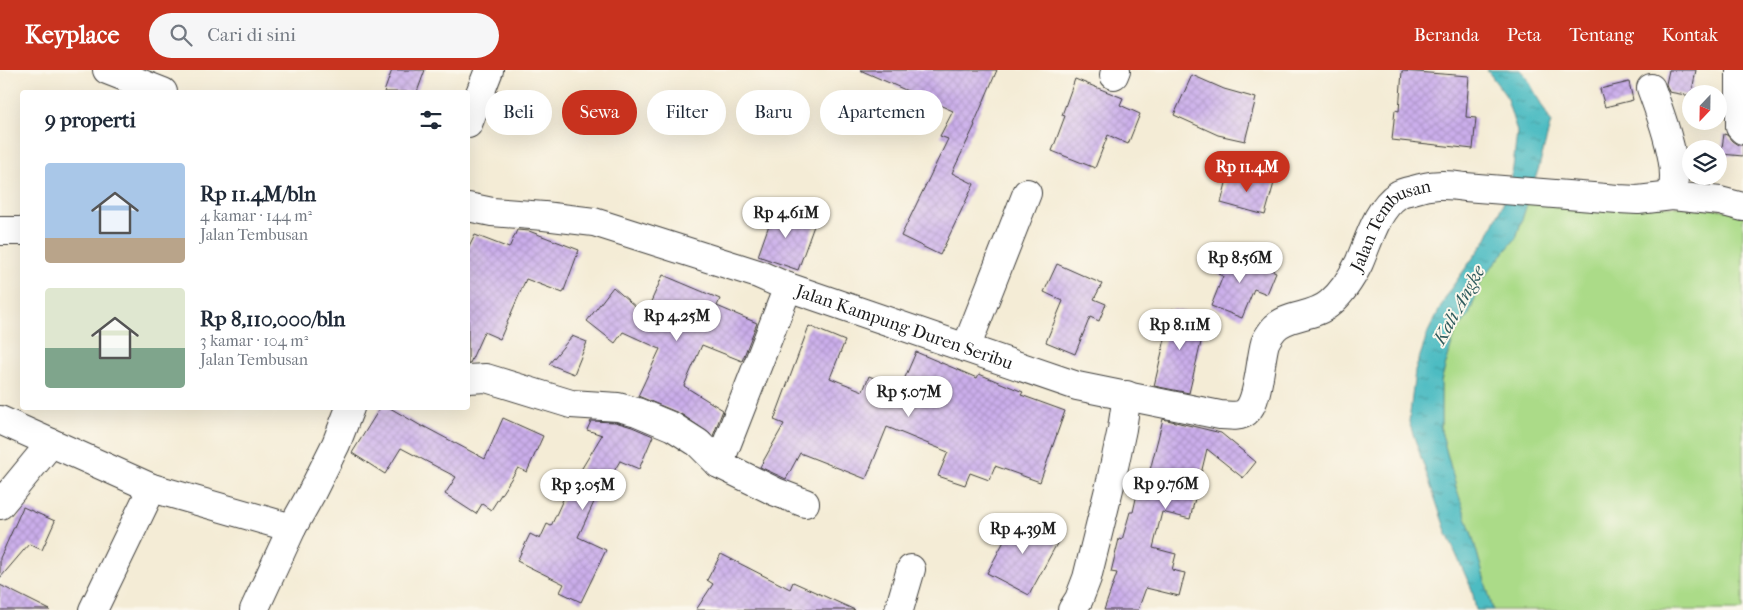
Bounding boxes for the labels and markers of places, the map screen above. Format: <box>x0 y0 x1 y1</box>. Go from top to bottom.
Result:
pin: Rp 11.4M <box>1195 150 1299 193</box>
pin: Rp 4.61M <box>734 196 838 239</box>
pin: Rp 8.56M <box>1188 242 1292 284</box>
pin: Rp 4.25M <box>625 300 729 342</box>
pin: Rp 8.11M <box>1128 308 1232 351</box>
pin: Rp 5.07M <box>857 376 961 418</box>
pin: Rp 3.05M <box>531 468 635 511</box>
pin: Rp 9.76M <box>1114 468 1218 510</box>
pin: Rp 4.39M <box>971 512 1075 555</box>

